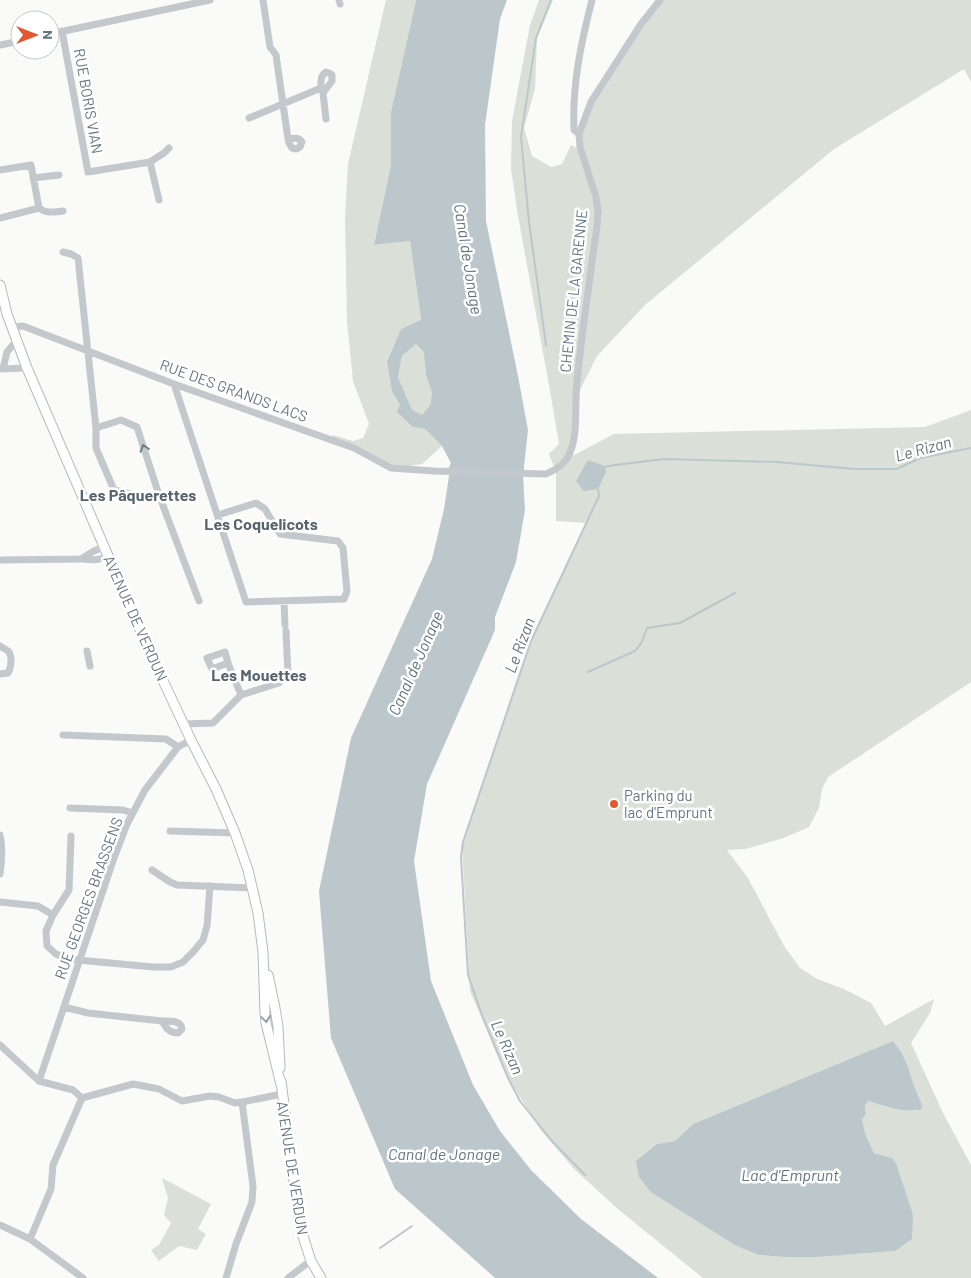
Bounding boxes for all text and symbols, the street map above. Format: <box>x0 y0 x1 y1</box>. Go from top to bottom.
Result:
north arrow <box>10 10 60 60</box>
text: N <box>40 30 57 40</box>
street label: RUE BORIS VIAN <box>71 47 107 155</box>
water label: Canal de Jonage <box>451 202 487 316</box>
street label: CHEMIN DE LA GARENNE <box>555 209 591 373</box>
street label: RUE DES GRANDS LACS <box>158 355 310 425</box>
water label: Le Rizan <box>893 431 953 465</box>
one-way arrow <box>140 445 150 453</box>
district label: Les Pâquerettes <box>80 485 196 504</box>
district label: Les Coquelicots <box>204 514 318 533</box>
street label: AVENUE DE VERDUN <box>100 552 172 684</box>
water label: Canal de Jonage <box>384 608 446 718</box>
water label: Le Rizan <box>500 615 538 675</box>
district label: Les Mouettes <box>211 665 307 684</box>
place label: Parking du lac d'Emprunt <box>624 786 713 821</box>
marker: Parking du lac d'Emprunt <box>608 798 620 810</box>
street label: RUE GEORGES BRASSENS <box>50 815 126 981</box>
one-way arrow <box>260 1015 271 1023</box>
water label: Le Rizan <box>488 1017 528 1077</box>
street label: AVENUE DE VERDUN <box>274 1100 312 1236</box>
water label: Canal de Jonage <box>388 1144 500 1163</box>
water label: Lac d'Emprunt <box>741 1165 839 1184</box>

